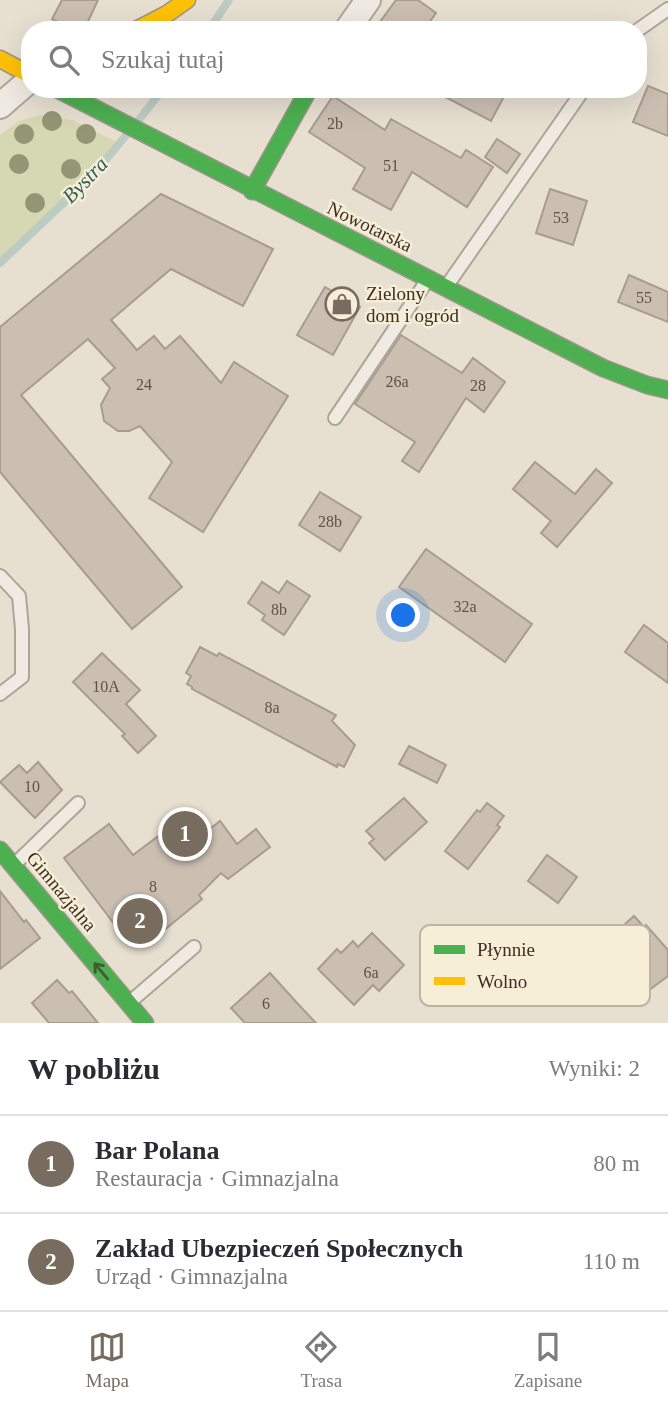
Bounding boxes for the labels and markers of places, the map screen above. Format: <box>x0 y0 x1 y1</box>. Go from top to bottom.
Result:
place label: Zielony dom i ogród <box>366 283 459 326</box>
shop icon: Zielony dom i ogród <box>323 285 361 323</box>
pin: 1 <box>162 808 208 860</box>
pin: 2 <box>117 895 163 947</box>

